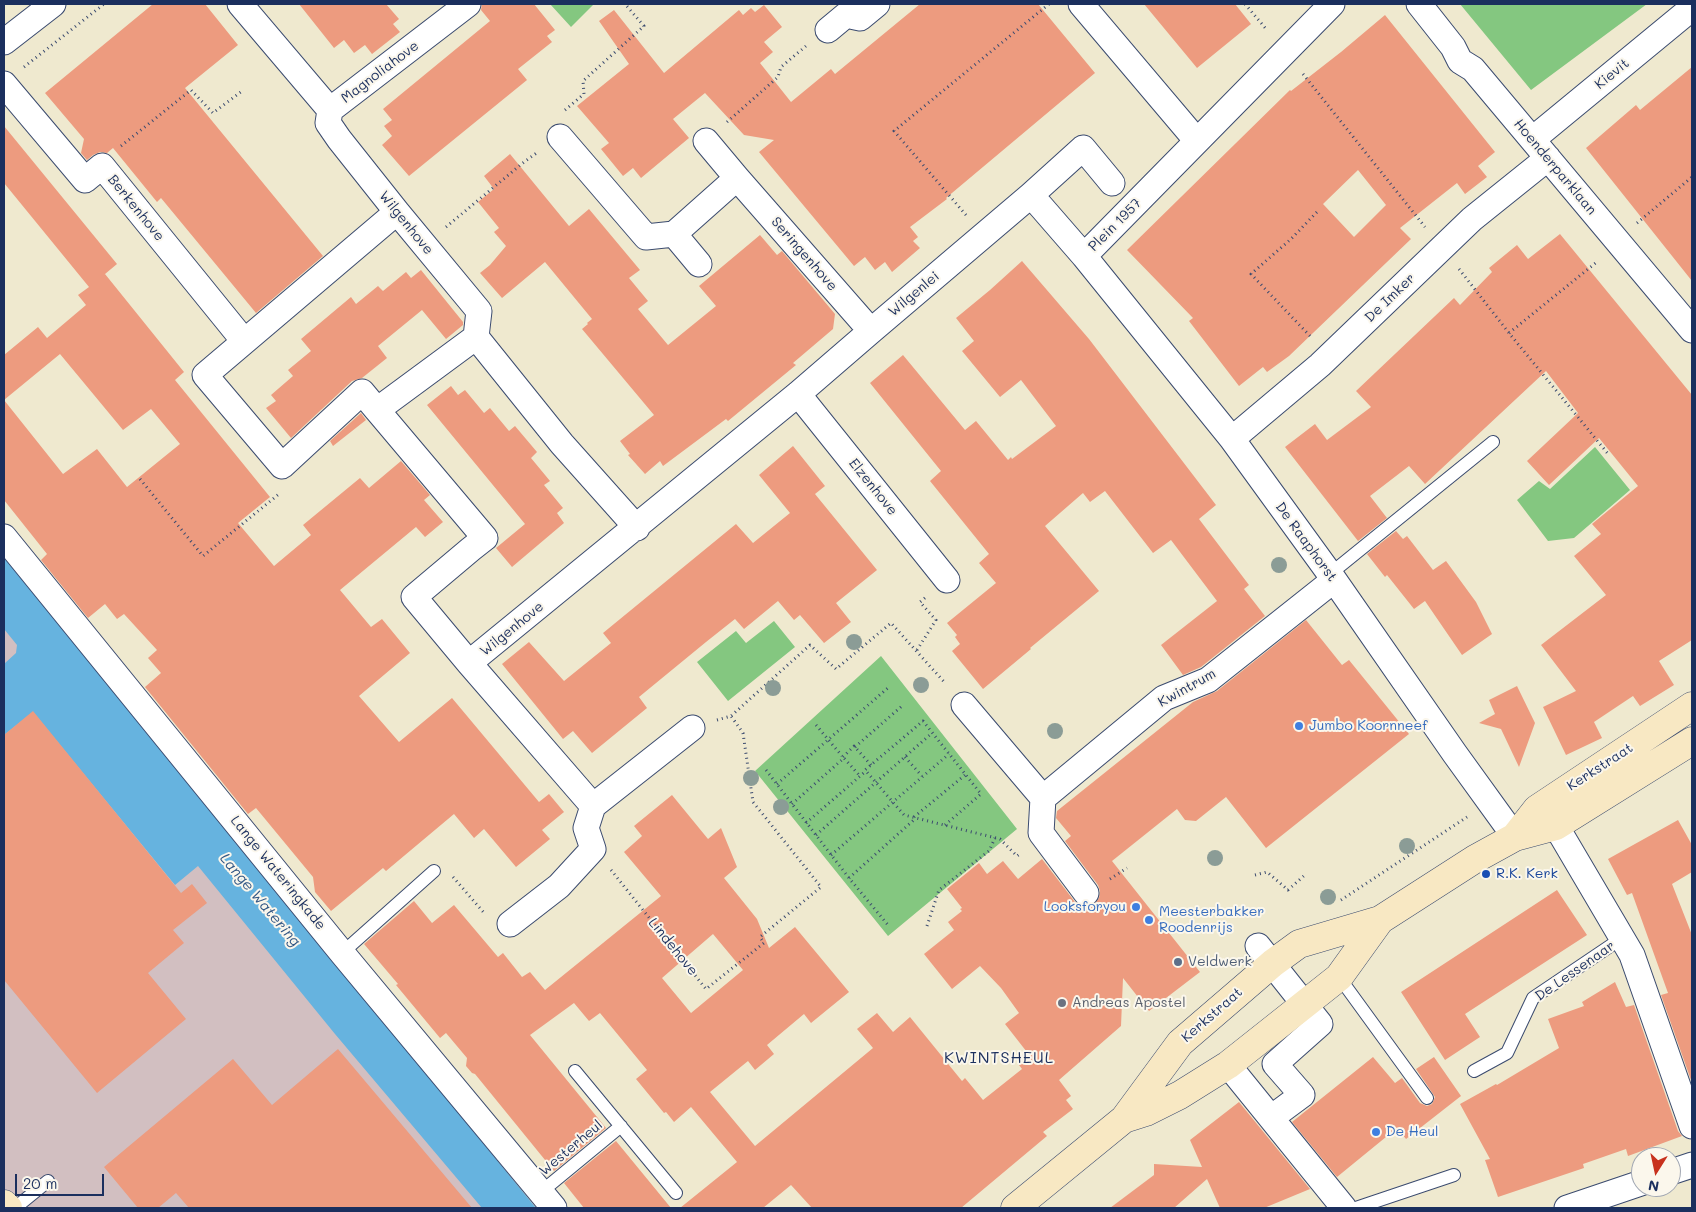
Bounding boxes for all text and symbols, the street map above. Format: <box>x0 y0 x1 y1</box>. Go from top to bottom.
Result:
street label: Magnoliahove <box>338 37 422 107</box>
street label: Kievit <box>1591 55 1633 93</box>
street label: Hoenderparklaan <box>1510 116 1600 218</box>
street label: Berkenhove <box>104 171 168 245</box>
street label: Wilgenhove <box>375 188 437 258</box>
street label: Plein 1957 <box>1085 195 1145 255</box>
street label: Seringenhove <box>767 214 841 294</box>
street label: Wilgenlei <box>885 268 943 320</box>
street label: De Imker <box>1361 270 1419 326</box>
street label: Elzenhove <box>845 455 901 519</box>
street label: De Raaphorst <box>1272 499 1340 585</box>
street label: Wilgenhove <box>477 598 547 660</box>
street label: Kwintrum <box>1155 665 1219 711</box>
place label: Jumbo Koornneef <box>1309 718 1428 734</box>
marker: Jumbo Koornneef <box>1293 720 1305 732</box>
street label: Kerkstraat <box>1564 739 1636 795</box>
street label: Lange Wateringkade <box>227 813 329 933</box>
water label: Lange Watering <box>216 850 304 950</box>
place label: R.K. Kerk <box>1496 866 1558 882</box>
marker: R.K. Kerk <box>1480 868 1492 880</box>
place label: Looksforyou <box>1044 899 1126 915</box>
marker: Looksforyou <box>1130 901 1142 913</box>
place label: Meesterbakker Roodenrijs <box>1159 904 1264 936</box>
marker: Meesterbakker Roodenrijs <box>1143 914 1155 926</box>
street label: Lindehove <box>645 915 701 979</box>
street label: De Lessenaar <box>1532 937 1618 1005</box>
place label: Veldwerk <box>1188 954 1252 970</box>
marker: Veldwerk <box>1172 956 1184 968</box>
street label: Kerkstraat <box>1178 984 1246 1046</box>
place label: Andreas Apostel <box>1072 995 1186 1011</box>
marker: Andreas Apostel <box>1056 997 1068 1009</box>
district label: KWINTSHEUL <box>943 1048 1055 1068</box>
street label: Westerheul <box>536 1117 606 1179</box>
place label: De Heul <box>1386 1124 1439 1140</box>
marker: De Heul <box>1370 1126 1382 1138</box>
north arrow <box>1631 1147 1681 1197</box>
scale bar <box>18 1164 106 1196</box>
text: 20 m <box>23 1173 57 1193</box>
text: N <box>1647 1176 1660 1197</box>

